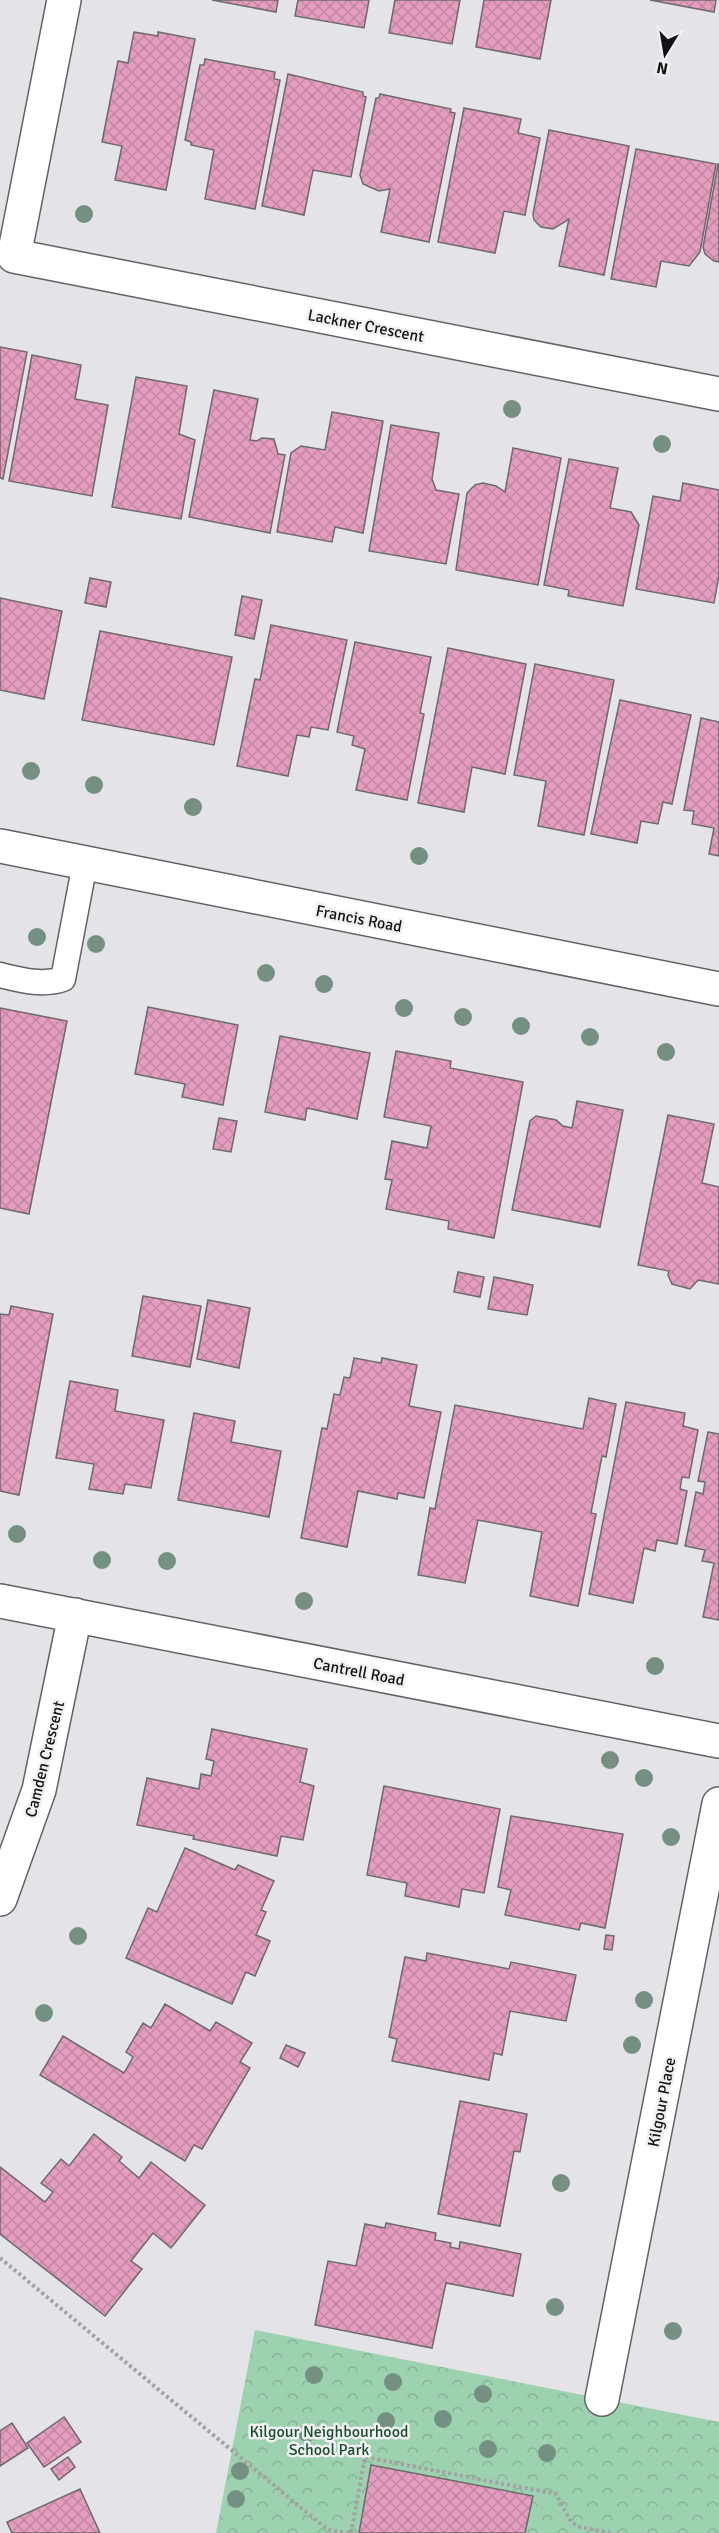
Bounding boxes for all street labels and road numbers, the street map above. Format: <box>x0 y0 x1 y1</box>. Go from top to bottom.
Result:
street label: Lackner Crescent <box>306 305 426 347</box>
street label: Francis Road <box>314 901 404 937</box>
street label: Cantrell Road <box>311 1653 406 1691</box>
street label: Camden Crescent <box>21 1699 69 1819</box>
street label: Kilgour Place <box>644 2056 680 2149</box>

